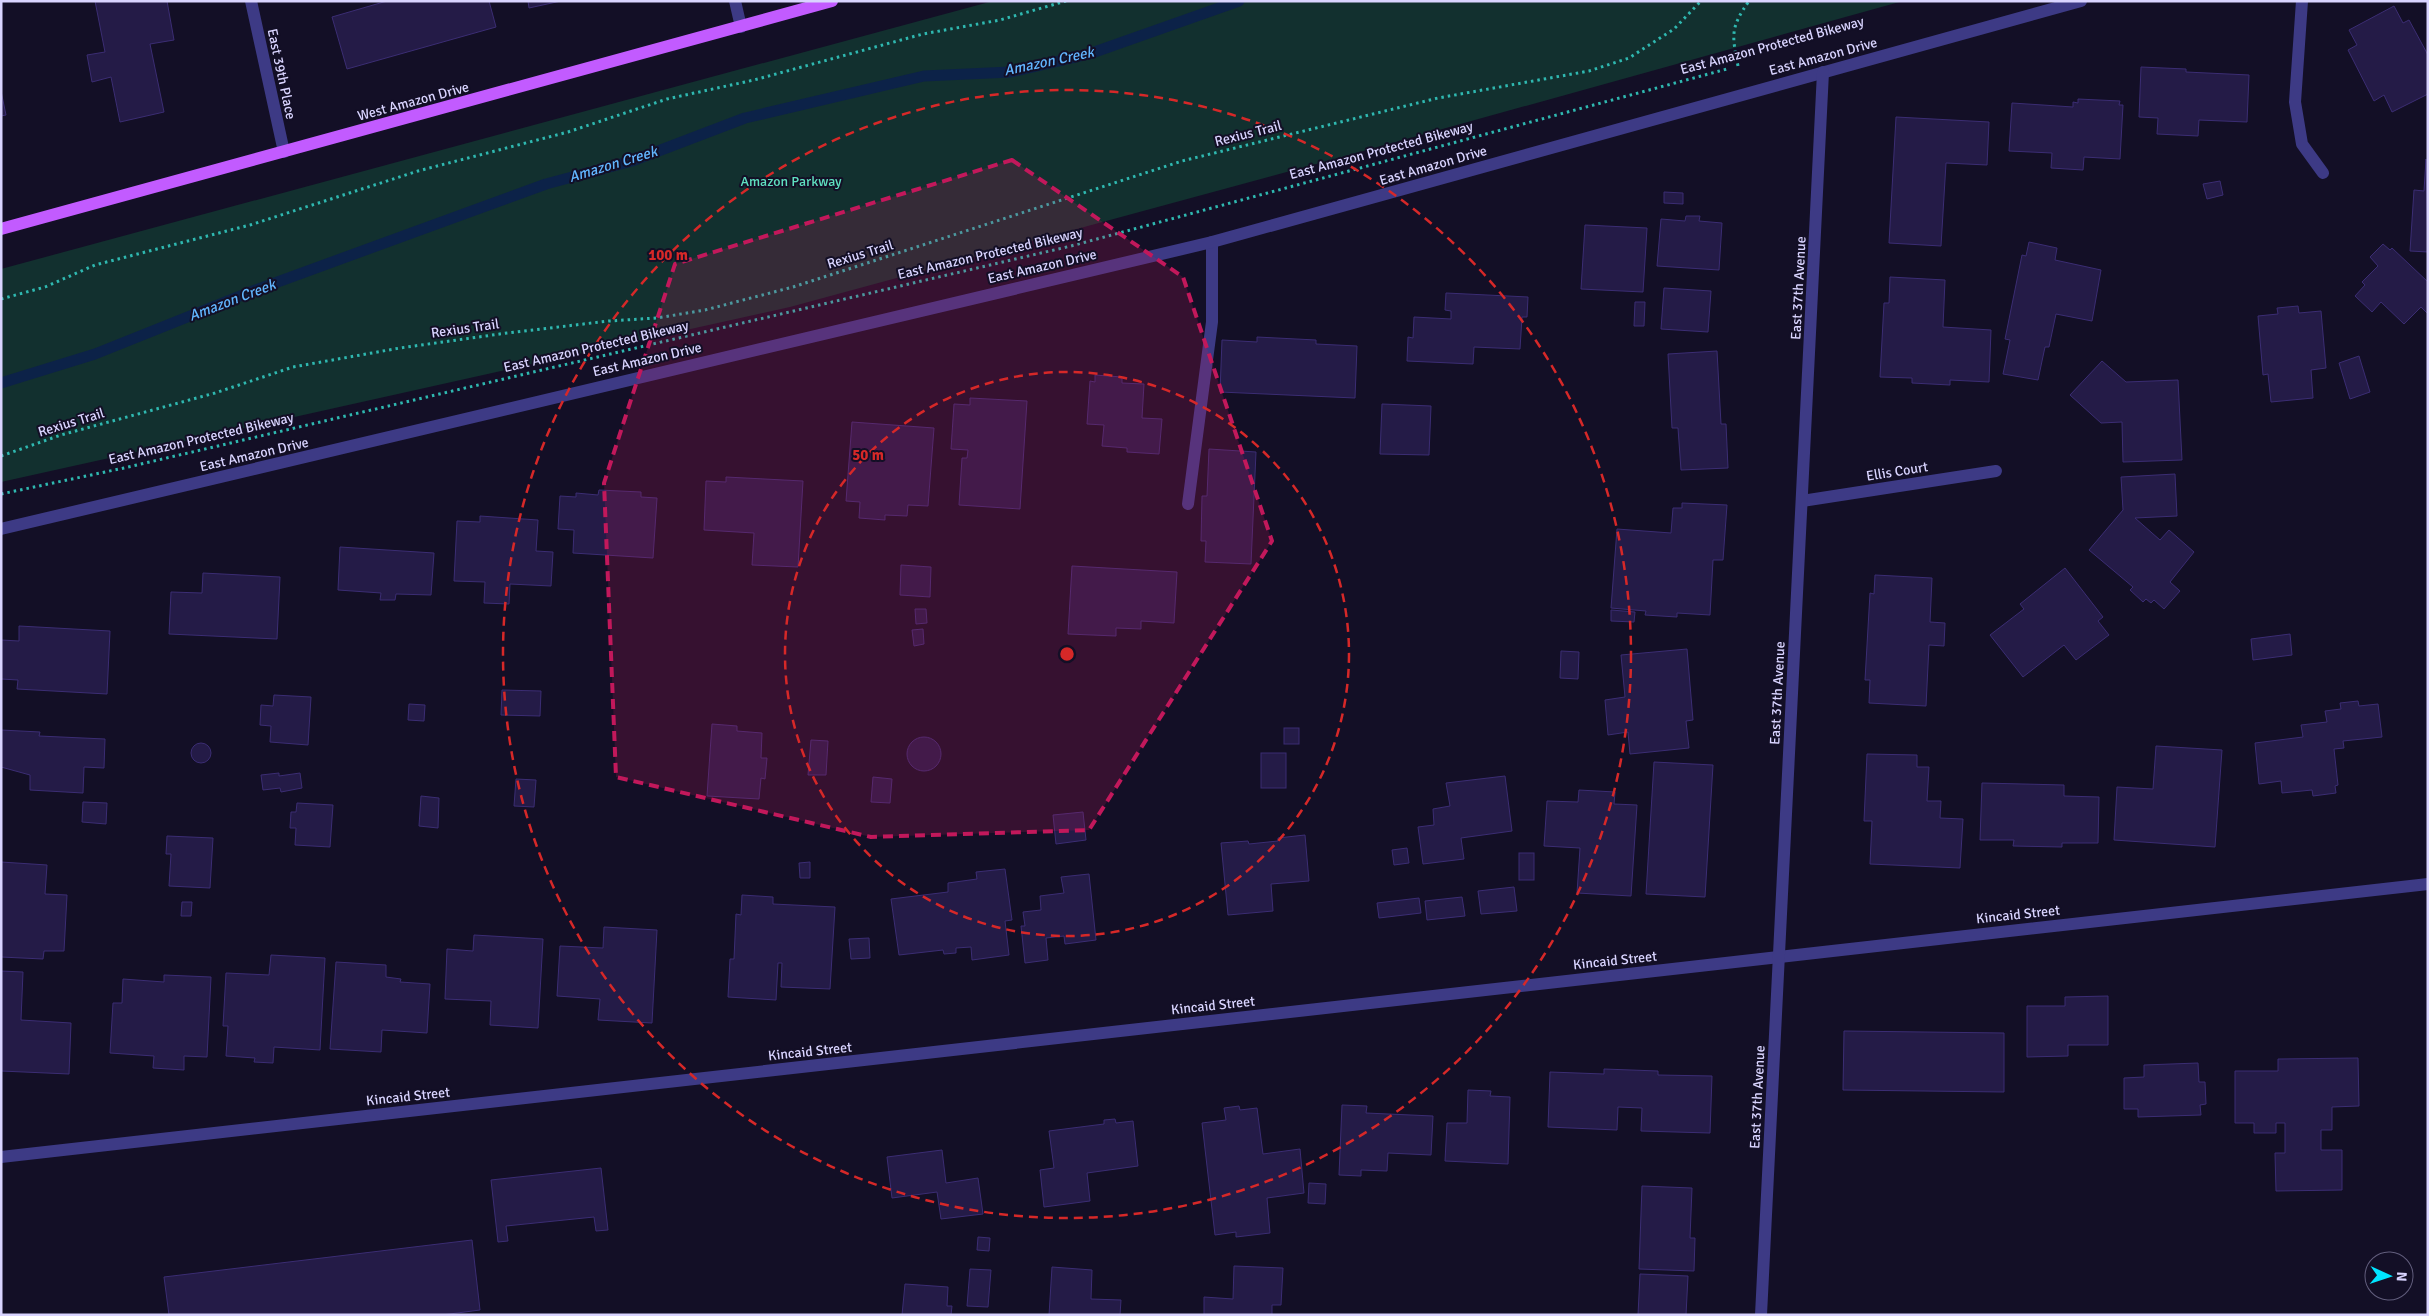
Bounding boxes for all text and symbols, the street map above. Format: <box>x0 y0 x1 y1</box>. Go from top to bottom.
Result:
street label: East Amazon Protected Bikeway <box>1678 13 1866 78</box>
street label: East 39th Place <box>264 27 299 121</box>
street label: East Amazon Drive <box>1767 34 1879 79</box>
water label: Amazon Creek <box>1002 42 1097 79</box>
street label: West Amazon Drive <box>356 78 471 125</box>
street label: Rexius Trail <box>1213 117 1283 150</box>
street label: East Amazon Protected Bikeway <box>1287 118 1475 183</box>
water label: Amazon Creek <box>567 142 661 186</box>
street label: East Amazon Drive <box>1377 142 1489 189</box>
park label: Amazon Parkway <box>740 173 842 190</box>
street label: East Amazon Protected Bikeway <box>896 224 1085 283</box>
street label: Rexius Trail <box>825 236 895 273</box>
street label: East 37th Avenue <box>1787 236 1810 340</box>
text: 100 m <box>648 246 688 264</box>
street label: East Amazon Drive <box>986 246 1098 287</box>
water label: Amazon Creek <box>186 275 279 325</box>
street label: Rexius Trail <box>430 315 500 342</box>
street label: East Amazon Protected Bikeway <box>502 317 691 376</box>
street label: East Amazon Drive <box>591 339 703 380</box>
street label: Rexius Trail <box>36 404 106 441</box>
street label: East Amazon Protected Bikeway <box>107 409 296 468</box>
street label: East Amazon Drive <box>198 434 310 475</box>
text: 50 m <box>852 446 884 464</box>
street label: Ellis Court <box>1865 458 1929 485</box>
street label: East 37th Avenue <box>1766 641 1789 745</box>
centre of rings <box>1058 645 1076 663</box>
street label: Kincaid Street <box>1975 902 2061 927</box>
street label: Kincaid Street <box>1572 948 1658 973</box>
street label: Kincaid Street <box>1170 993 1256 1018</box>
street label: Kincaid Street <box>767 1039 853 1064</box>
street label: East 37th Avenue <box>1746 1045 1769 1149</box>
street label: Kincaid Street <box>365 1084 451 1109</box>
north arrow <box>2364 1251 2414 1301</box>
text: N <box>2393 1271 2410 1282</box>

